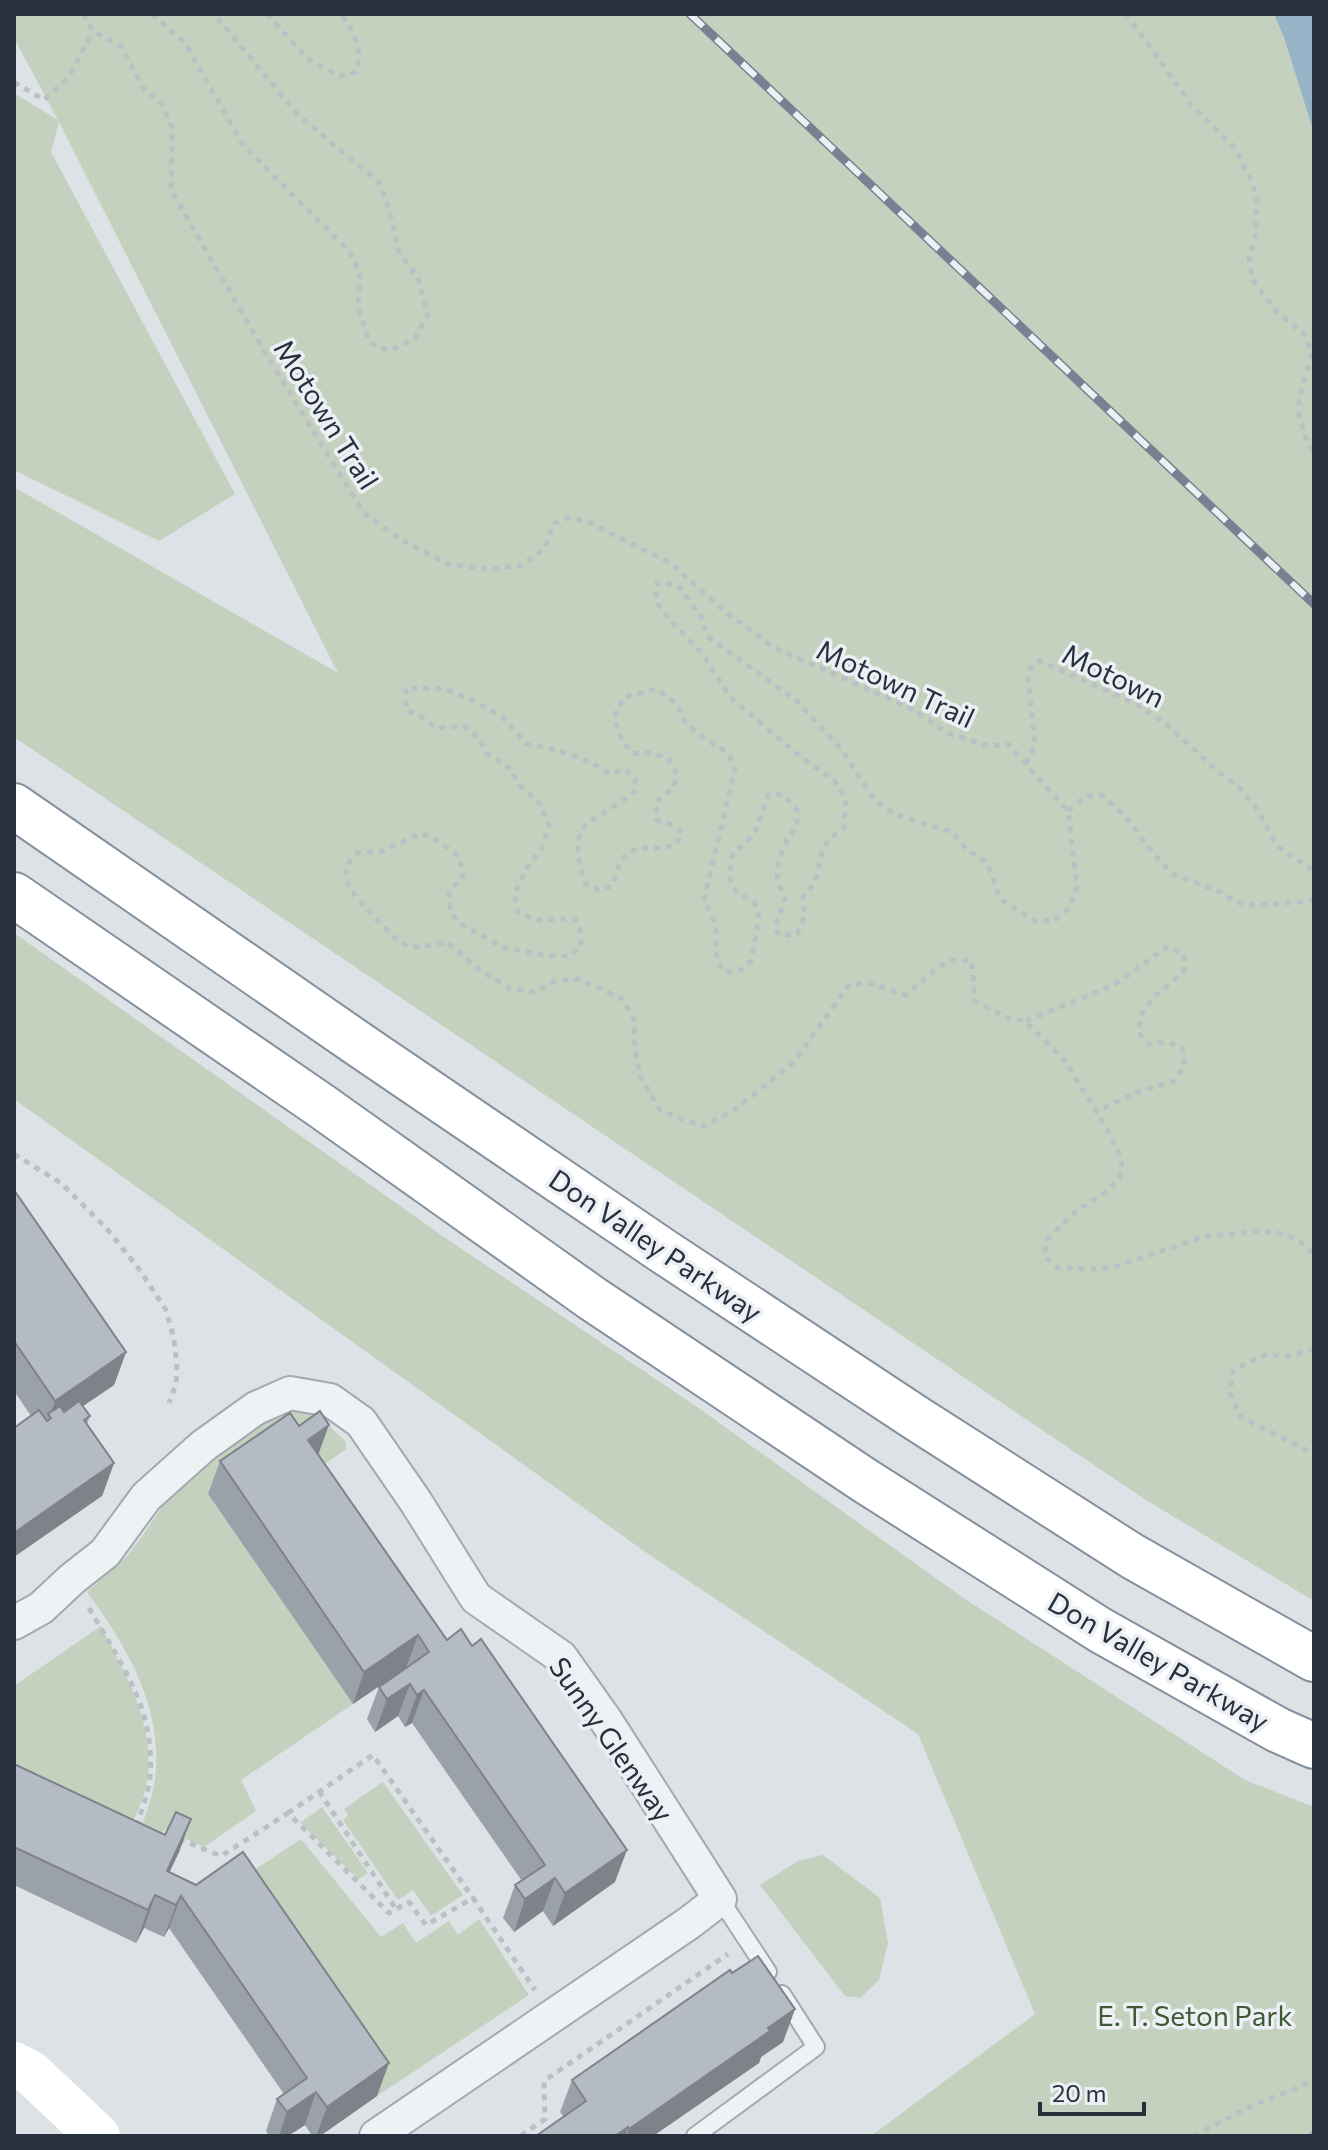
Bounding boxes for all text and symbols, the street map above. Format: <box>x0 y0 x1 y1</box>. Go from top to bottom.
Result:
street label: Motown Trail <box>268 333 386 495</box>
street label: Motown Trail <box>812 632 980 734</box>
street label: Motown <box>1057 636 1171 714</box>
street label: Don Valley Parkway <box>543 1161 769 1329</box>
street label: Don Valley Parkway <box>1043 1584 1275 1738</box>
street label: Sunny Glenway <box>543 1650 681 1828</box>
park label: E. T. Seton Park <box>1097 1998 1293 2032</box>
scale bar <box>1040 2066 1144 2116</box>
text: 20 m <box>1052 2078 1106 2107</box>

